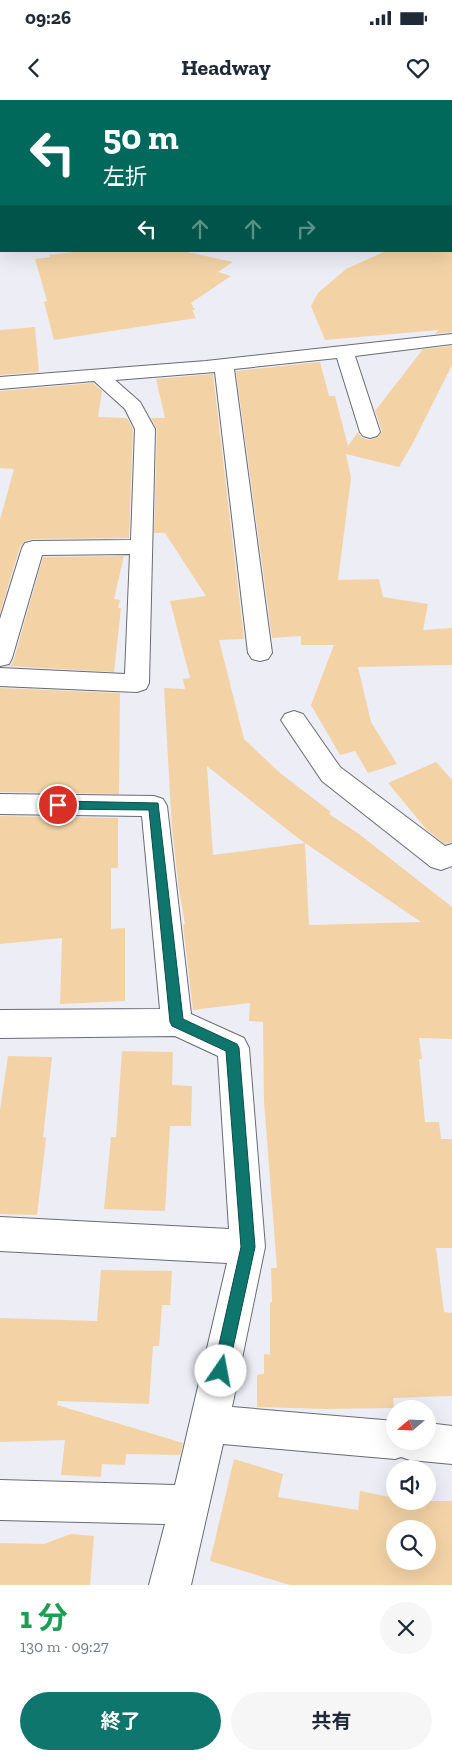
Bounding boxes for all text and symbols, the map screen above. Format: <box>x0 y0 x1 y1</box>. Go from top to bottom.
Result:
text: 09:26 <box>25 6 71 29</box>
icon: back <box>20 54 48 82</box>
text: Headway <box>181 54 271 81</box>
icon: heart <box>404 54 432 82</box>
text: 50 m <box>103 116 179 158</box>
icon: left <box>20 120 85 185</box>
text: 左折 <box>103 163 147 190</box>
icon: left <box>133 215 161 243</box>
icon: ahead <box>186 215 214 243</box>
icon: ahead <box>239 215 267 243</box>
icon: right <box>292 215 320 243</box>
pin <box>37 784 79 826</box>
icon: arrive <box>44 791 72 819</box>
position arrow <box>194 1344 246 1396</box>
north arrow <box>386 1400 436 1450</box>
map controls <box>386 1400 436 1570</box>
button: sound <box>386 1460 436 1510</box>
button: search <box>386 1520 436 1570</box>
text: 1 分 <box>20 1600 68 1636</box>
button: close <box>380 1602 432 1654</box>
text: 130 m · 09:27 <box>20 1637 108 1656</box>
button: 終了 <box>20 1692 221 1750</box>
button: 共有 <box>231 1692 432 1750</box>

